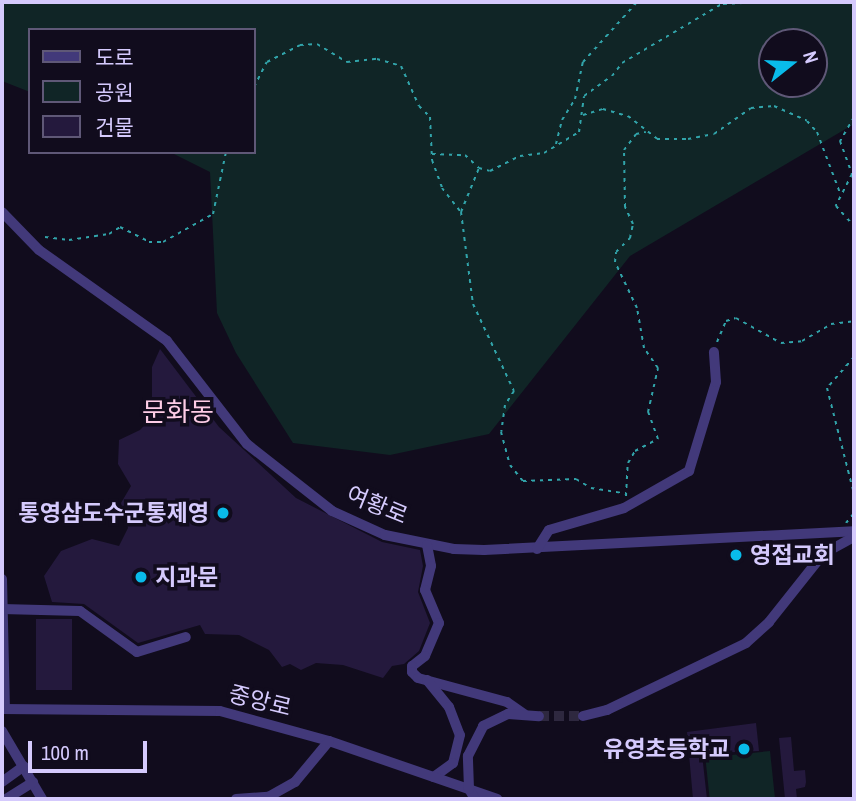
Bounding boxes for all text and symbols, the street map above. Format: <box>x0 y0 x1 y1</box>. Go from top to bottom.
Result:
legend <box>28 28 256 154</box>
north arrow <box>758 28 828 98</box>
text: 도로 <box>95 43 134 72</box>
text: N <box>797 48 825 66</box>
text: 공원 <box>95 78 134 107</box>
text: 건물 <box>95 113 134 142</box>
district label: 문화동 <box>142 396 214 428</box>
street label: 여황로 <box>342 480 412 530</box>
place label: 통영삼도수군통제영 <box>19 499 209 527</box>
marker: 통영삼도수군통제영 <box>215 505 231 521</box>
place label: 영접교회 <box>750 541 835 569</box>
marker: 영접교회 <box>728 547 744 563</box>
place label: 지과문 <box>155 563 218 591</box>
marker: 지과문 <box>133 569 149 585</box>
street label: 중앙로 <box>226 680 294 722</box>
scale bar <box>32 728 150 772</box>
place label: 유영초등학교 <box>603 735 730 763</box>
text: 100 m <box>41 738 89 767</box>
marker: 유영초등학교 <box>736 741 752 757</box>

